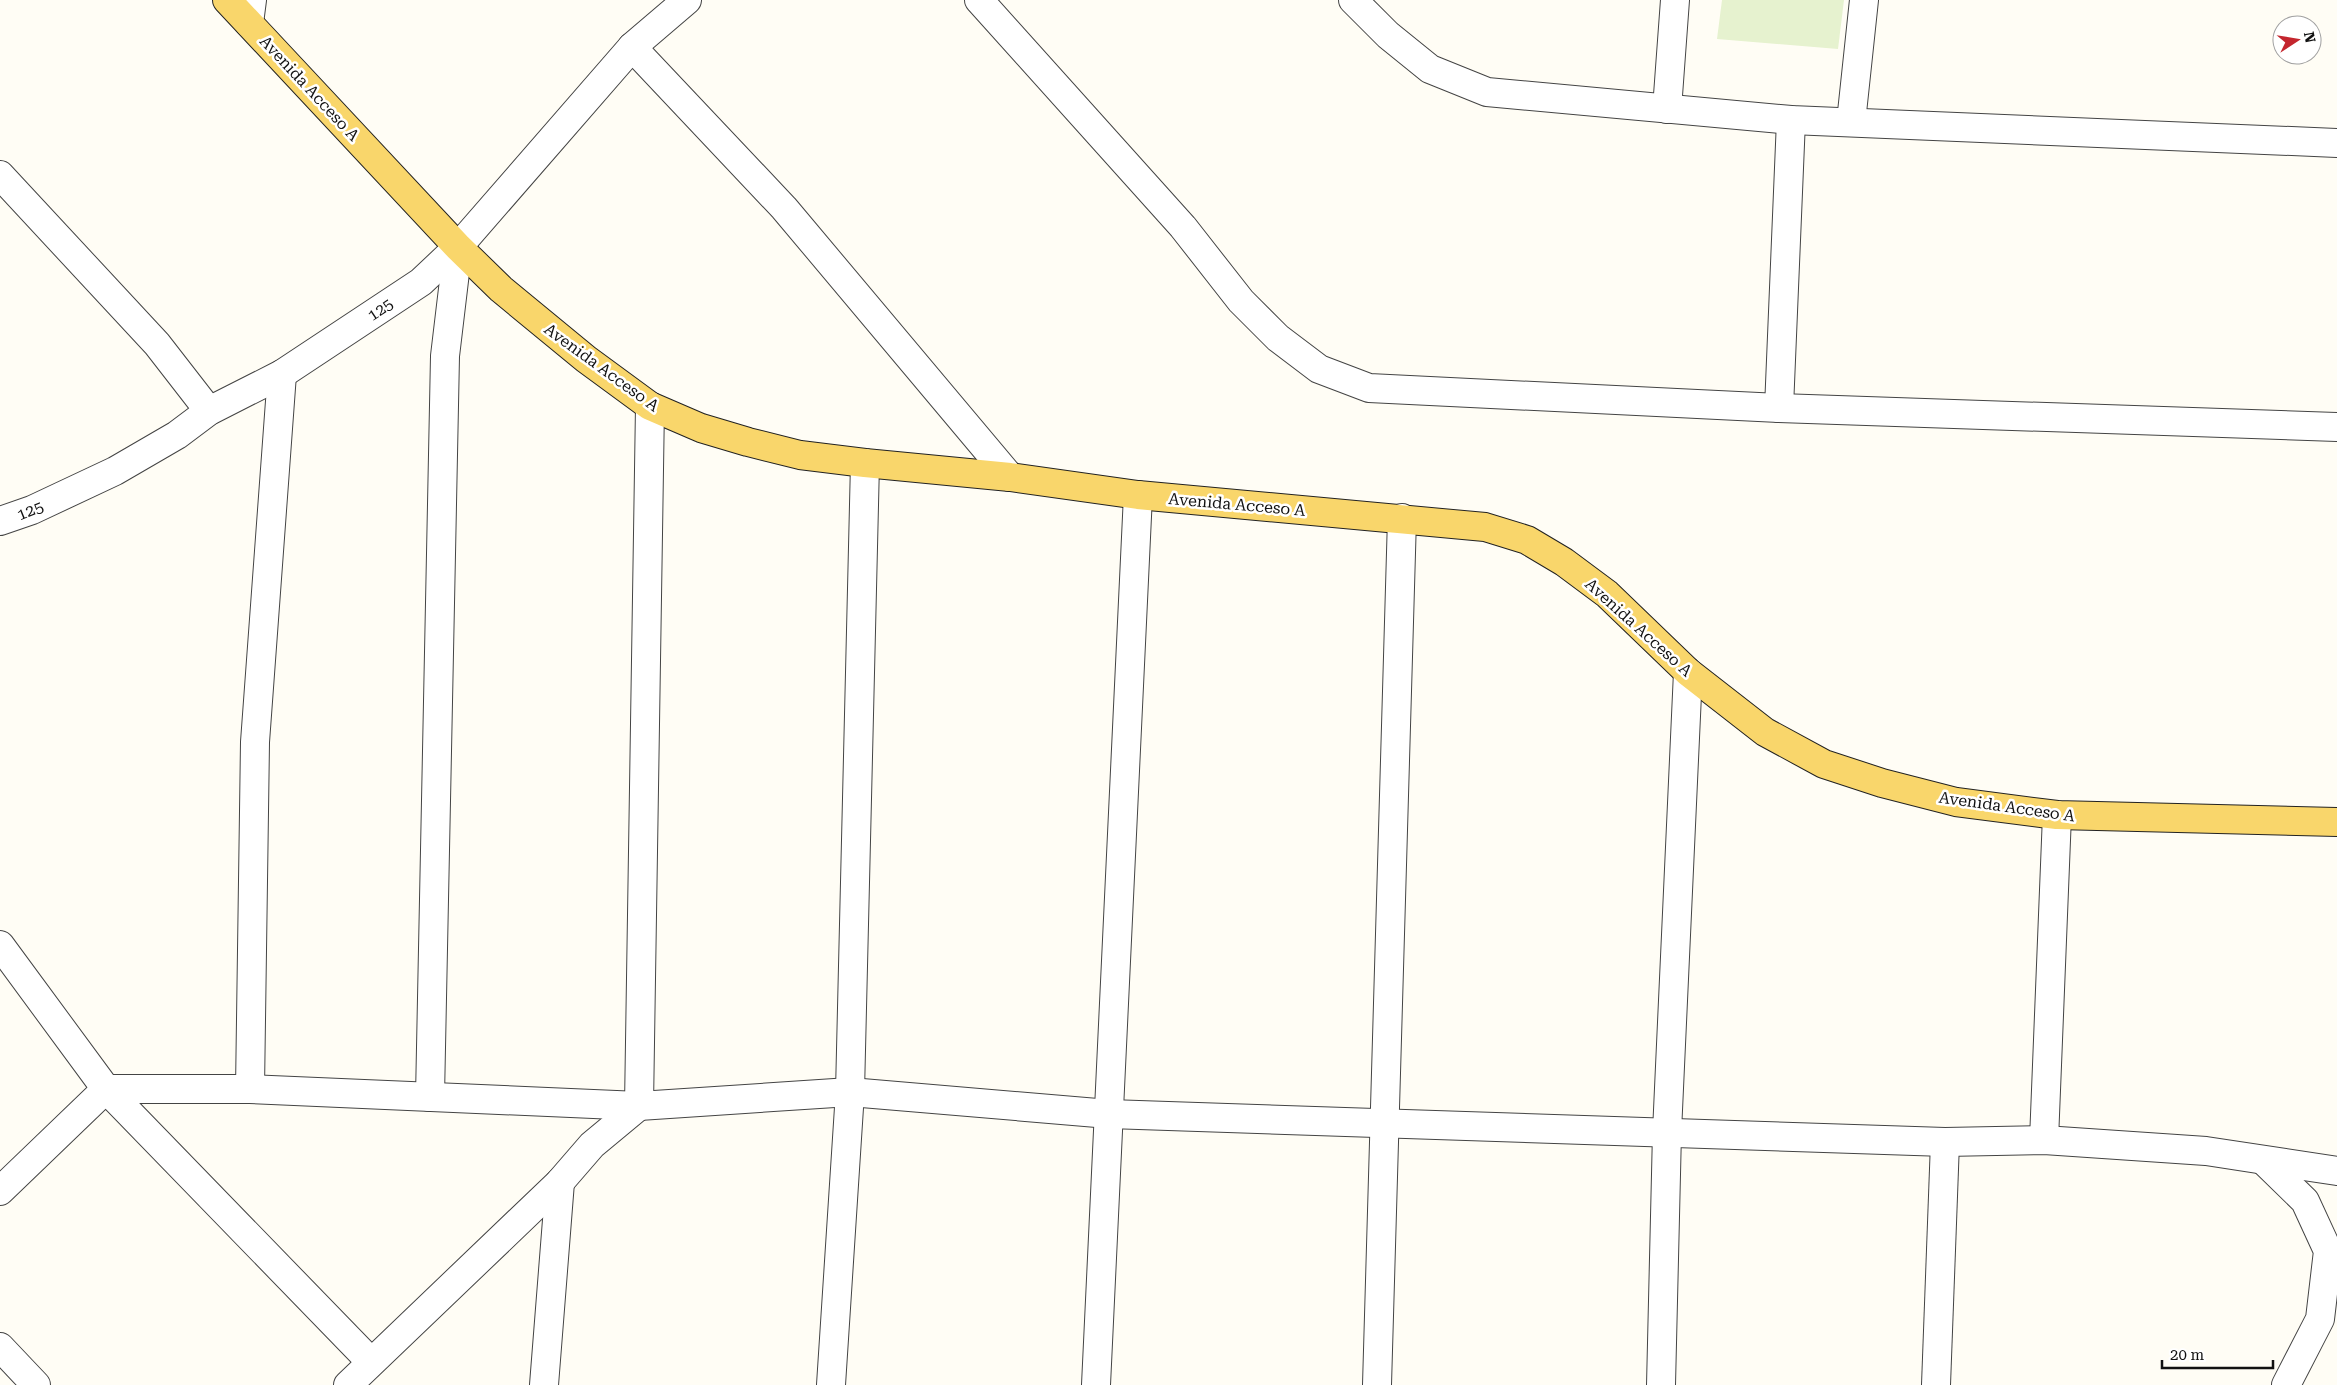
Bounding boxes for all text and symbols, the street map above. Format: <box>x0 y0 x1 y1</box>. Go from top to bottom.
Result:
north arrow <box>2272 15 2322 65</box>
text: N <box>2301 30 2319 44</box>
street label: Avenida Acceso A <box>256 32 364 146</box>
street label: 125 <box>364 294 397 325</box>
street label: Avenida Acceso A <box>541 319 663 416</box>
street label: Avenida Acceso A <box>1168 489 1307 520</box>
street label: 125 <box>14 497 46 524</box>
street label: Avenida Acceso A <box>1581 574 1697 681</box>
street label: Avenida Acceso A <box>1938 788 2077 826</box>
scale bar <box>2162 1338 2273 1370</box>
text: 20 m <box>2170 1346 2205 1364</box>

